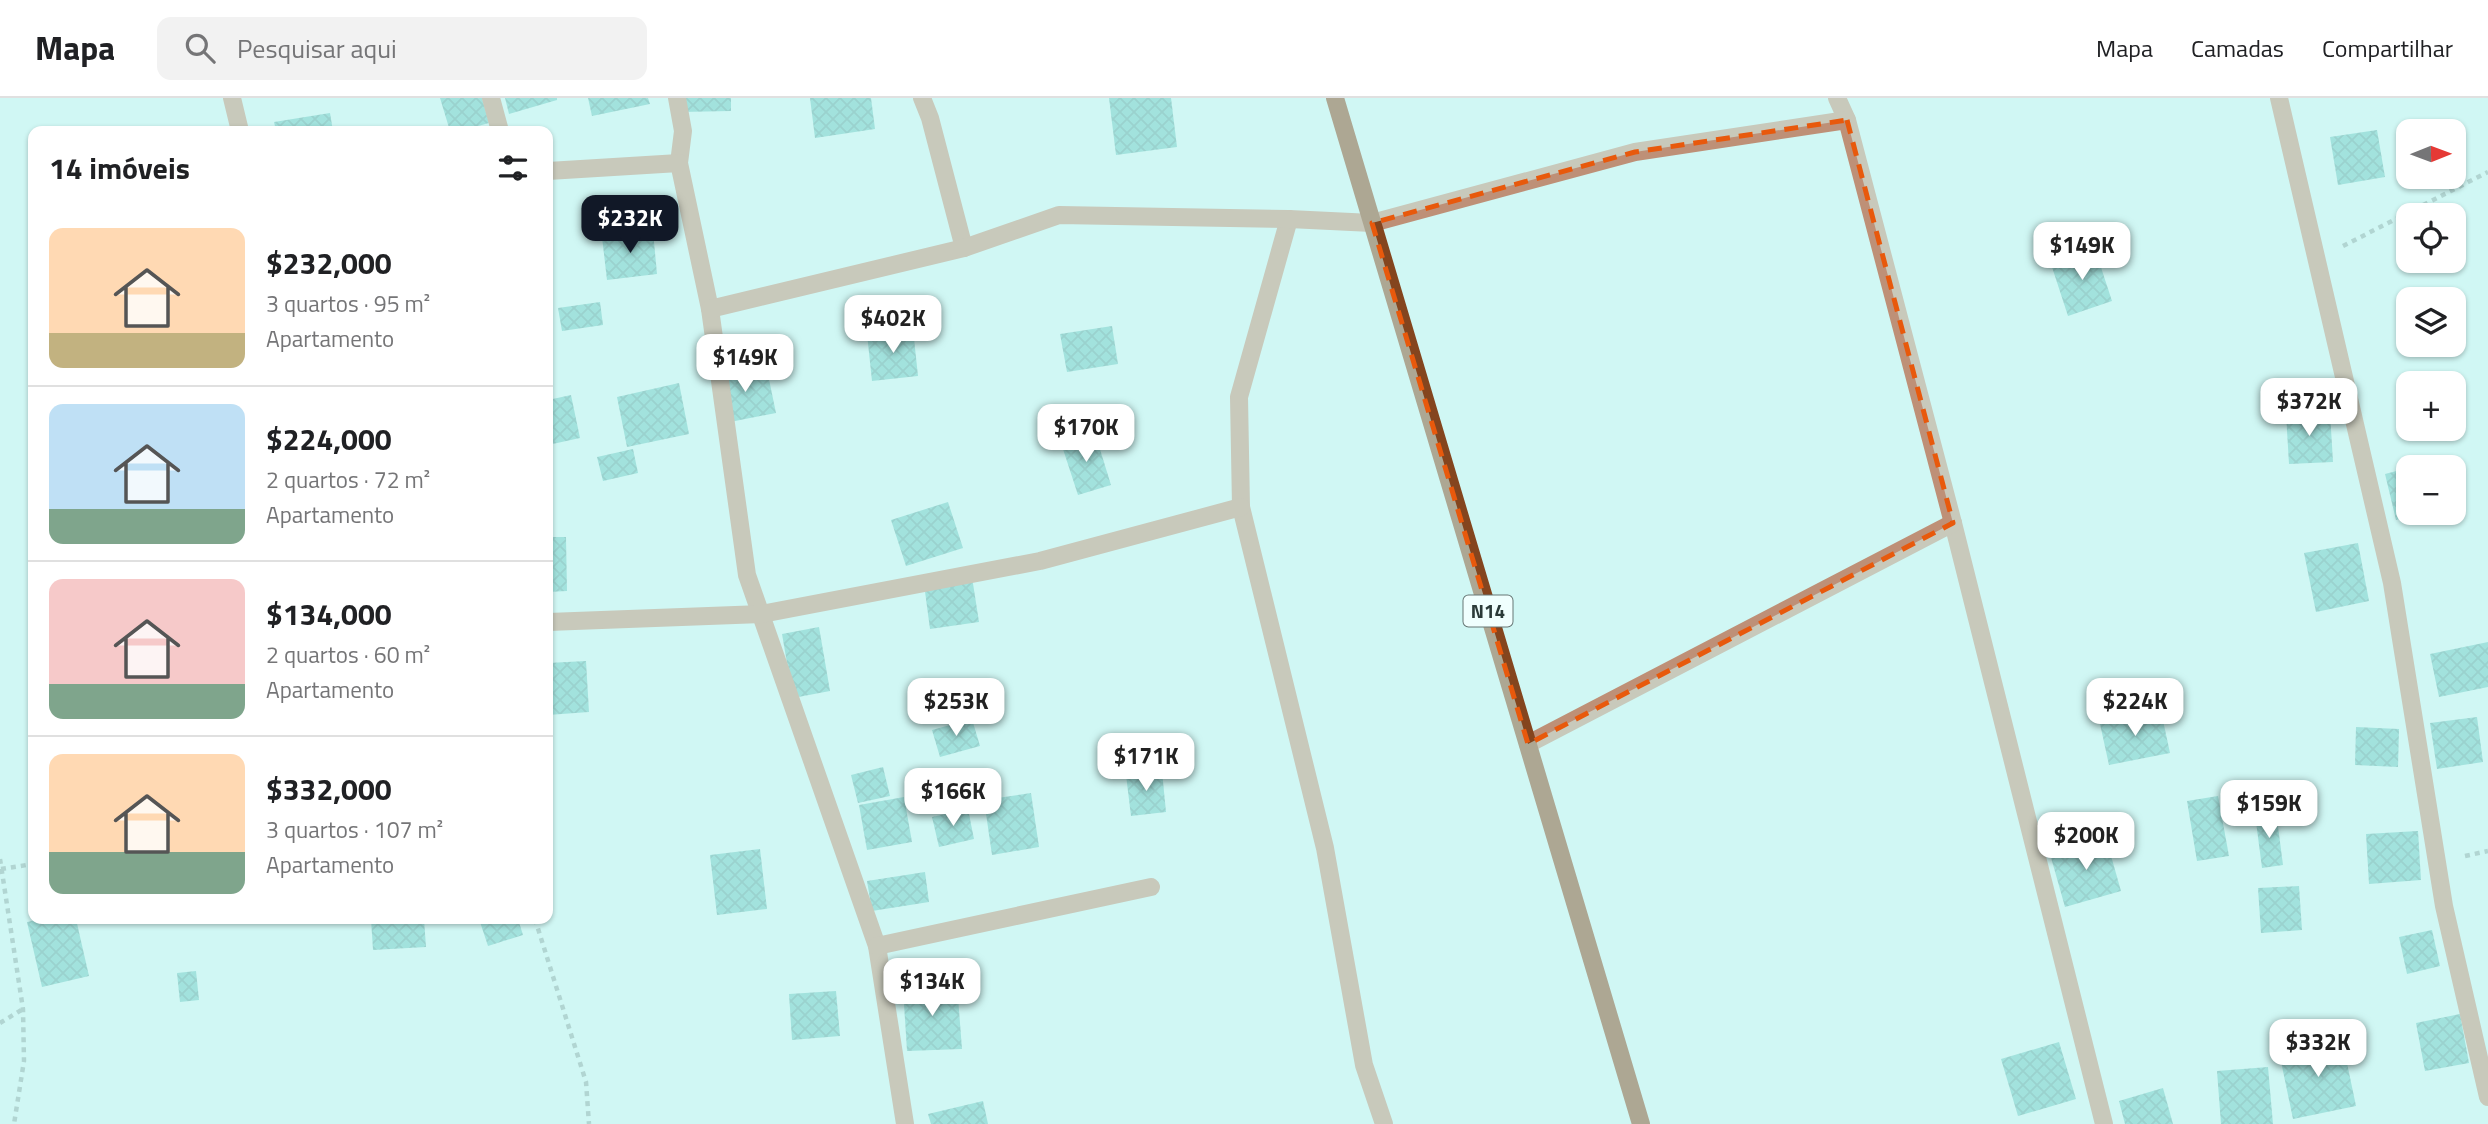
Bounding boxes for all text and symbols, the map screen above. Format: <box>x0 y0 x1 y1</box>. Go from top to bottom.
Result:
search box <box>157 17 647 80</box>
text: Mapa <box>35 23 115 73</box>
icon: search <box>181 29 219 67</box>
text: Pesquisar aqui <box>237 29 397 68</box>
text: Mapa <box>2096 30 2153 66</box>
text: Camadas <box>2191 30 2284 66</box>
text: Compartilhar <box>2322 30 2453 66</box>
north arrow <box>2396 119 2466 189</box>
map controls <box>2396 119 2466 525</box>
text: 14 imóveis <box>49 145 190 191</box>
icon: filters <box>494 149 532 187</box>
pin: $232K <box>581 195 679 255</box>
text: $232K <box>597 200 663 235</box>
button: locate <box>2396 203 2466 273</box>
pin: $149K <box>2033 222 2131 282</box>
text: $149K <box>2049 227 2115 262</box>
text: $232,000 <box>266 240 392 286</box>
icon: home <box>105 256 189 340</box>
text: 3 quartos · 95 m² <box>266 286 430 321</box>
button: layers <box>2396 287 2466 357</box>
pin: $402K <box>844 296 942 355</box>
text: $402K <box>860 300 926 335</box>
text: Apartamento <box>266 321 394 356</box>
pin: $149K <box>696 334 794 394</box>
text: $149K <box>712 339 778 374</box>
button: + <box>2396 371 2466 441</box>
pin: $372K <box>2260 378 2358 438</box>
text: $372K <box>2276 383 2342 418</box>
pin: $170K <box>1037 404 1135 464</box>
text: $170K <box>1053 409 1119 444</box>
text: $224,000 <box>266 416 392 462</box>
icon: home <box>105 432 189 516</box>
button: − <box>2396 455 2466 525</box>
text: 2 quartos · 72 m² <box>266 462 430 497</box>
text: Apartamento <box>266 497 394 532</box>
text: $134,000 <box>266 591 392 637</box>
road number: N14 <box>1464 596 1512 626</box>
icon: home <box>105 607 189 691</box>
text: 2 quartos · 60 m² <box>266 637 430 672</box>
text: Apartamento <box>266 672 394 707</box>
pin: $253K <box>907 678 1005 738</box>
pin: $224K <box>2086 678 2184 738</box>
text: $253K <box>923 683 989 718</box>
text: $224K <box>2102 683 2168 718</box>
pin: $171K <box>1097 734 1195 793</box>
text: $171K <box>1113 738 1179 773</box>
text: $332,000 <box>266 766 392 812</box>
pin: $166K <box>904 768 1002 828</box>
text: $166K <box>920 773 986 808</box>
pin: $159K <box>2220 780 2318 840</box>
icon: home <box>105 782 189 866</box>
text: $159K <box>2236 785 2302 820</box>
text: 3 quartos · 107 m² <box>266 812 443 847</box>
pin: $200K <box>2037 812 2135 872</box>
text: $200K <box>2053 817 2119 852</box>
text: Apartamento <box>266 847 394 882</box>
pin: $134K <box>883 958 981 1018</box>
text: $134K <box>899 963 965 998</box>
pin: $332K <box>2269 1020 2367 1079</box>
text: $332K <box>2285 1024 2351 1059</box>

